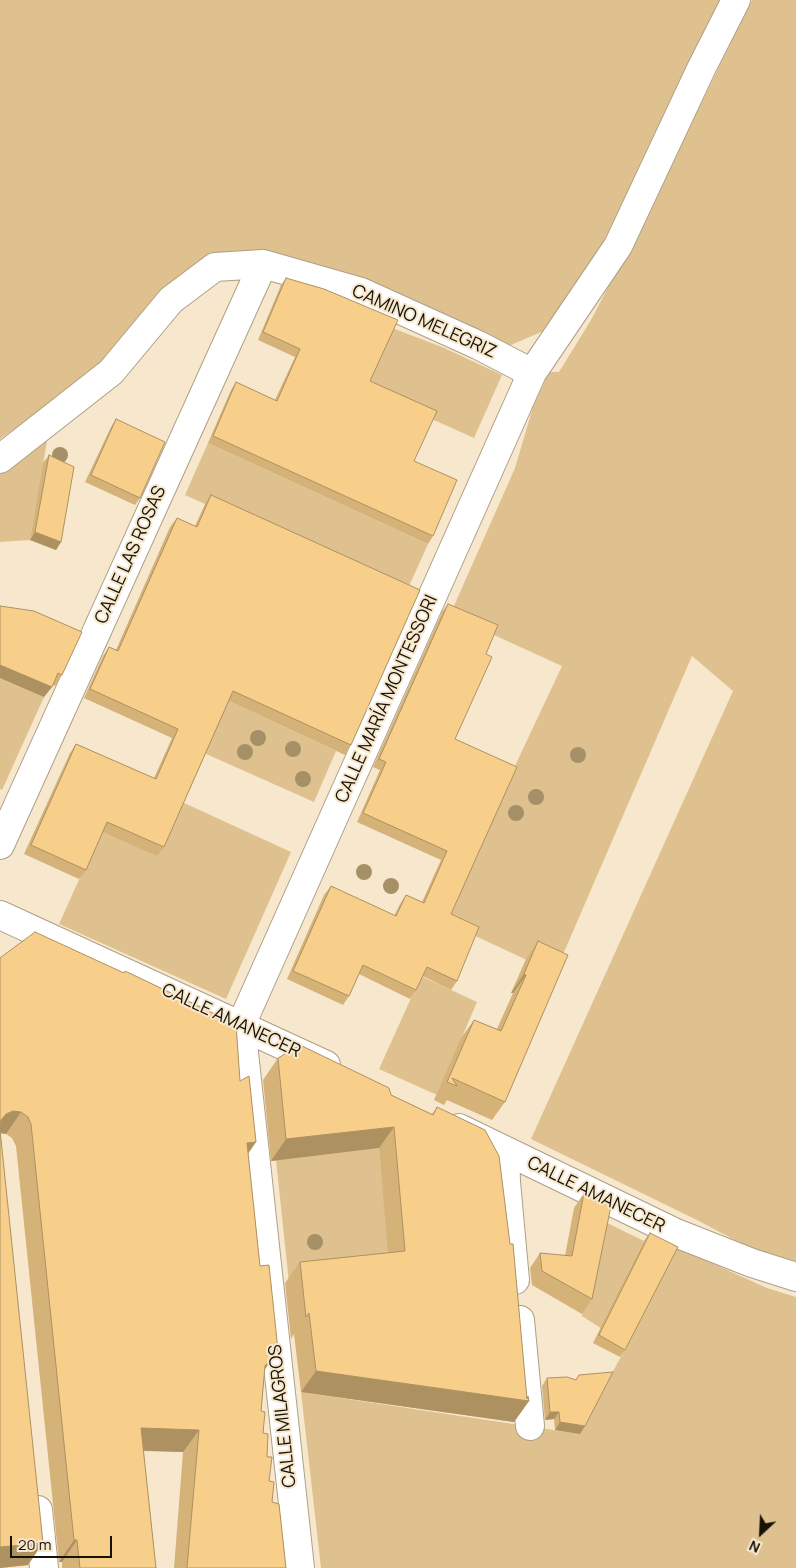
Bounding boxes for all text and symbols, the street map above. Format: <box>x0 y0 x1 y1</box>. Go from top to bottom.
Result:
street label: CAMINO MELEGRIZ <box>348 280 500 364</box>
street label: CALLE LAS ROSAS <box>91 483 171 627</box>
street label: CALLE MARÍA MONTESSORI <box>331 592 443 806</box>
street label: CALLE AMANECER <box>158 979 304 1063</box>
street label: CALLE AMANECER <box>524 1152 668 1238</box>
street label: CALLE MILAGROS <box>265 1343 301 1489</box>
north arrow <box>736 1508 786 1558</box>
scale bar <box>12 1526 115 1558</box>
text: 20 m <box>18 1534 51 1555</box>
text: N <box>746 1536 763 1558</box>

